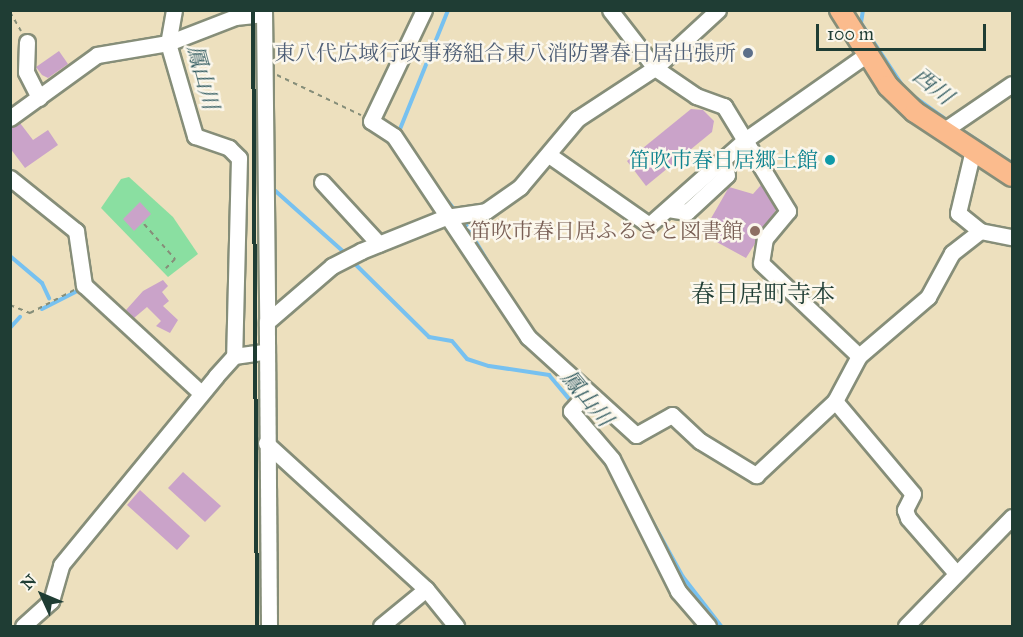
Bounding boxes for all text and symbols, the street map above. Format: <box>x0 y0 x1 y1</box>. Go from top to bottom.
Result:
scale bar <box>819 12 988 50</box>
text: 100 m <box>827 23 874 45</box>
place label: 東八代広域行政事務組合東八消防署春日居出張所 <box>274 40 736 66</box>
water label: 鳳山川 <box>182 42 224 112</box>
marker: 東八代広域行政事務組合東八消防署春日居出張所 <box>741 46 755 60</box>
water label: 西川 <box>908 62 958 110</box>
place label: 笛吹市春日居郷土館 <box>629 147 818 173</box>
marker: 笛吹市春日居郷土館 <box>823 153 837 167</box>
place label: 笛吹市春日居ふるさと図書館 <box>470 218 743 244</box>
marker: 笛吹市春日居ふるさと図書館 <box>748 224 762 238</box>
district label: 春日居町寺本 <box>691 281 835 309</box>
water label: 鳳山川 <box>556 364 618 432</box>
north arrow <box>12 565 72 625</box>
text: N <box>17 571 40 594</box>

